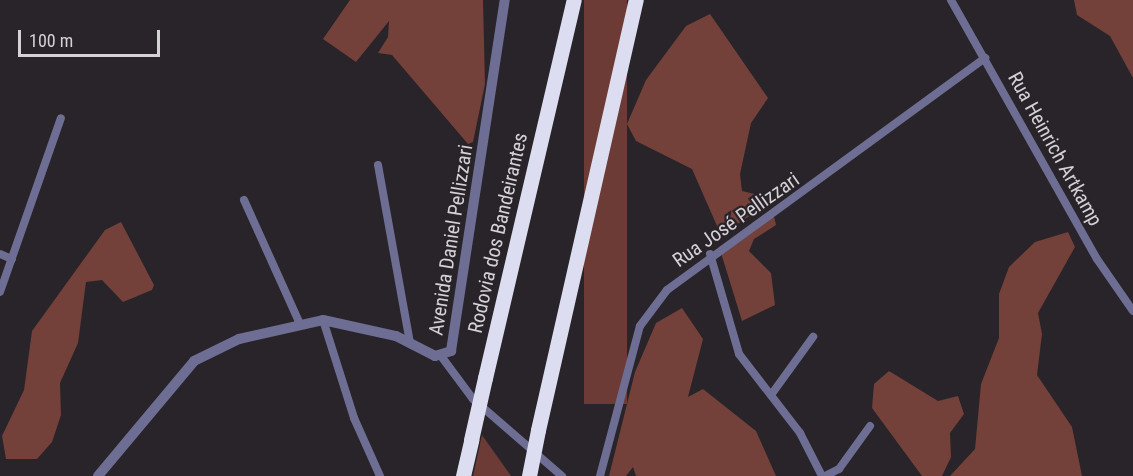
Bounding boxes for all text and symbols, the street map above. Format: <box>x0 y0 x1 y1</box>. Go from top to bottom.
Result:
scale bar <box>21 18 164 56</box>
text: 100 m <box>29 30 73 51</box>
street label: Rua Heinrich Artkamp <box>1003 68 1107 230</box>
street label: Rodovia dos Bandeirantes <box>463 130 533 336</box>
street label: Avenida Daniel Pellizzari <box>424 143 478 337</box>
street label: Rua José Pellizzari <box>668 167 804 273</box>

